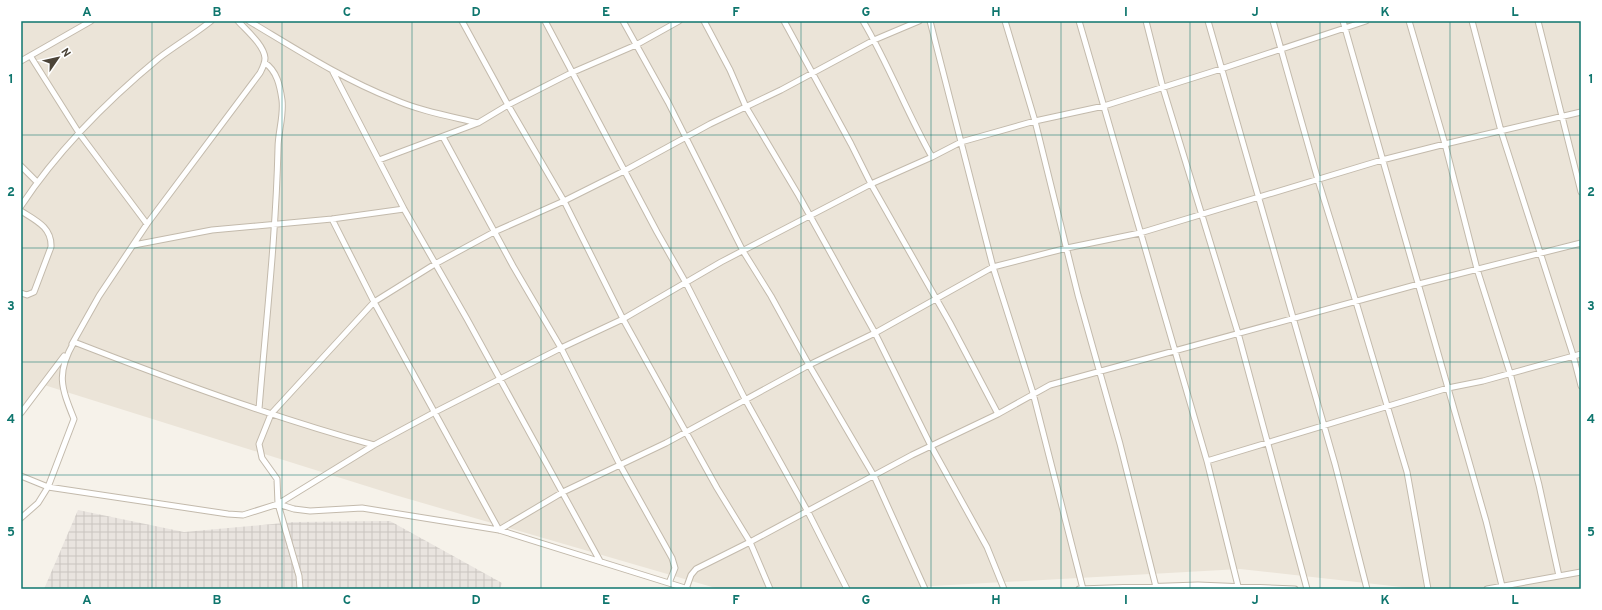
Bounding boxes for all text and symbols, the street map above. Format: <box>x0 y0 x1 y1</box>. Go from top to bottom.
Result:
text: A <box>82 5 92 21</box>
text: B <box>213 5 222 21</box>
text: C <box>343 5 351 21</box>
text: D <box>471 5 481 21</box>
text: E <box>602 5 610 21</box>
text: F <box>732 5 740 21</box>
text: G <box>862 5 871 21</box>
text: H <box>991 5 1001 21</box>
text: I <box>1124 5 1128 21</box>
text: J <box>1251 5 1259 21</box>
text: K <box>1380 5 1390 21</box>
text: L <box>1511 5 1519 21</box>
north arrow <box>38 38 78 78</box>
text: N <box>57 46 73 60</box>
text: 1 <box>8 72 14 88</box>
text: 1 <box>1588 72 1594 88</box>
text: 2 <box>7 185 15 201</box>
text: 2 <box>1587 185 1595 201</box>
text: 3 <box>7 299 15 315</box>
text: 3 <box>1587 299 1595 315</box>
text: 4 <box>7 412 15 428</box>
text: 4 <box>1587 412 1595 428</box>
text: 5 <box>7 525 15 541</box>
text: 5 <box>1587 525 1595 541</box>
text: A <box>82 593 92 609</box>
text: B <box>213 593 222 609</box>
text: C <box>343 593 351 609</box>
text: D <box>471 593 481 609</box>
text: E <box>602 593 610 609</box>
text: F <box>732 593 740 609</box>
text: G <box>862 593 871 609</box>
text: H <box>991 593 1001 609</box>
text: I <box>1124 593 1128 609</box>
text: J <box>1251 593 1259 609</box>
text: K <box>1380 593 1390 609</box>
text: L <box>1511 593 1519 609</box>

